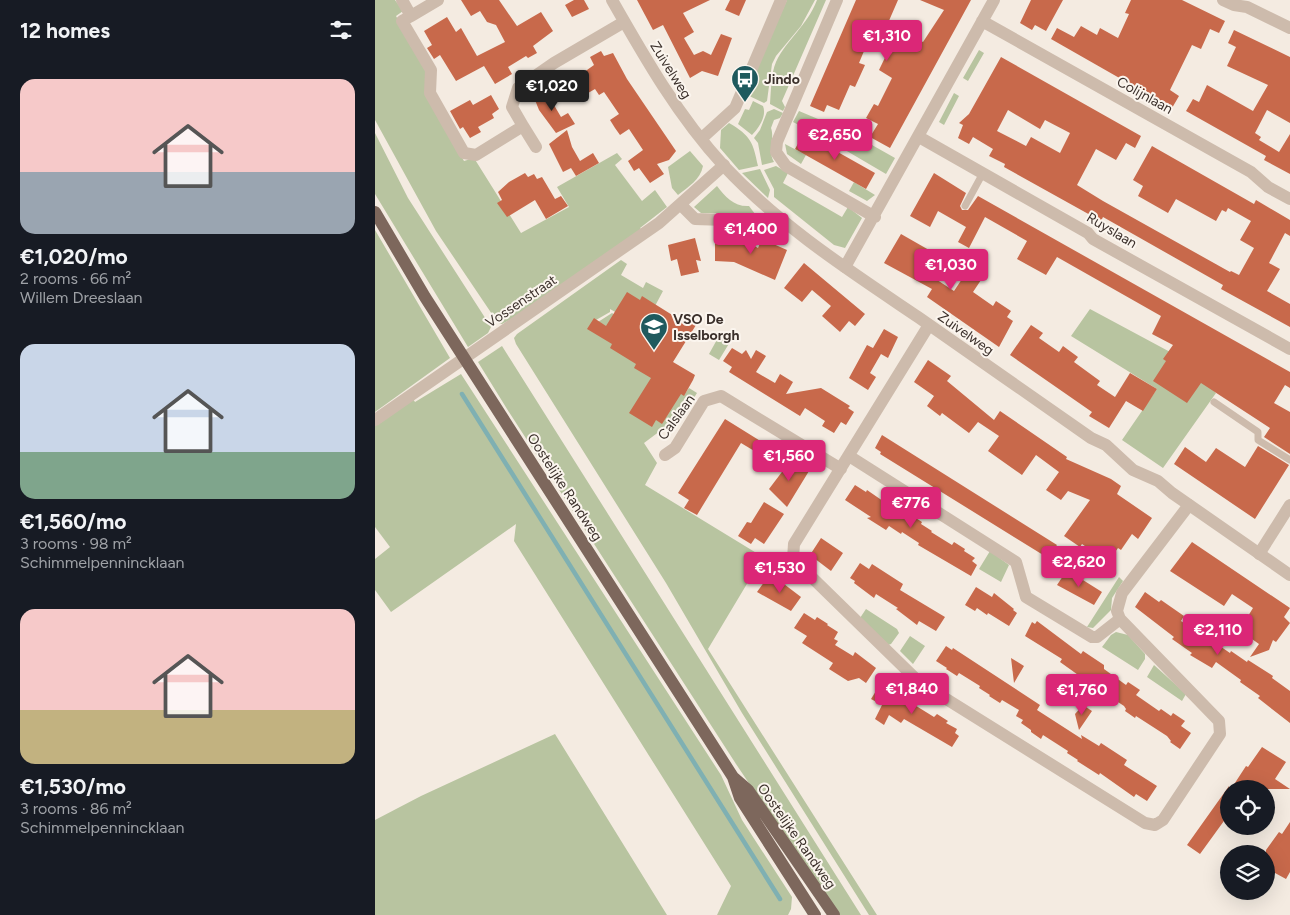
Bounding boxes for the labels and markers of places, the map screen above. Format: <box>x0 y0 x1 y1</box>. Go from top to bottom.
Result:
pin: €1,310 <box>846 20 928 62</box>
bus stop icon: Jindo <box>730 64 760 103</box>
pin: €1,020 <box>511 70 593 112</box>
place label: Jindo <box>764 71 800 88</box>
pin: €2,650 <box>794 119 876 161</box>
pin: €1,400 <box>710 212 792 255</box>
pin: €1,030 <box>910 248 992 291</box>
place label: VSO De Isselborgh <box>673 311 739 344</box>
school or university icon: VSO De Isselborgh <box>639 312 669 351</box>
pin: €1,560 <box>748 440 830 482</box>
pin: €776 <box>881 486 941 529</box>
pin: €2,620 <box>1038 546 1120 588</box>
pin: €1,530 <box>739 552 821 594</box>
pin: €2,110 <box>1177 614 1259 656</box>
pin: €1,840 <box>871 672 953 715</box>
pin: €1,760 <box>1041 674 1123 716</box>

